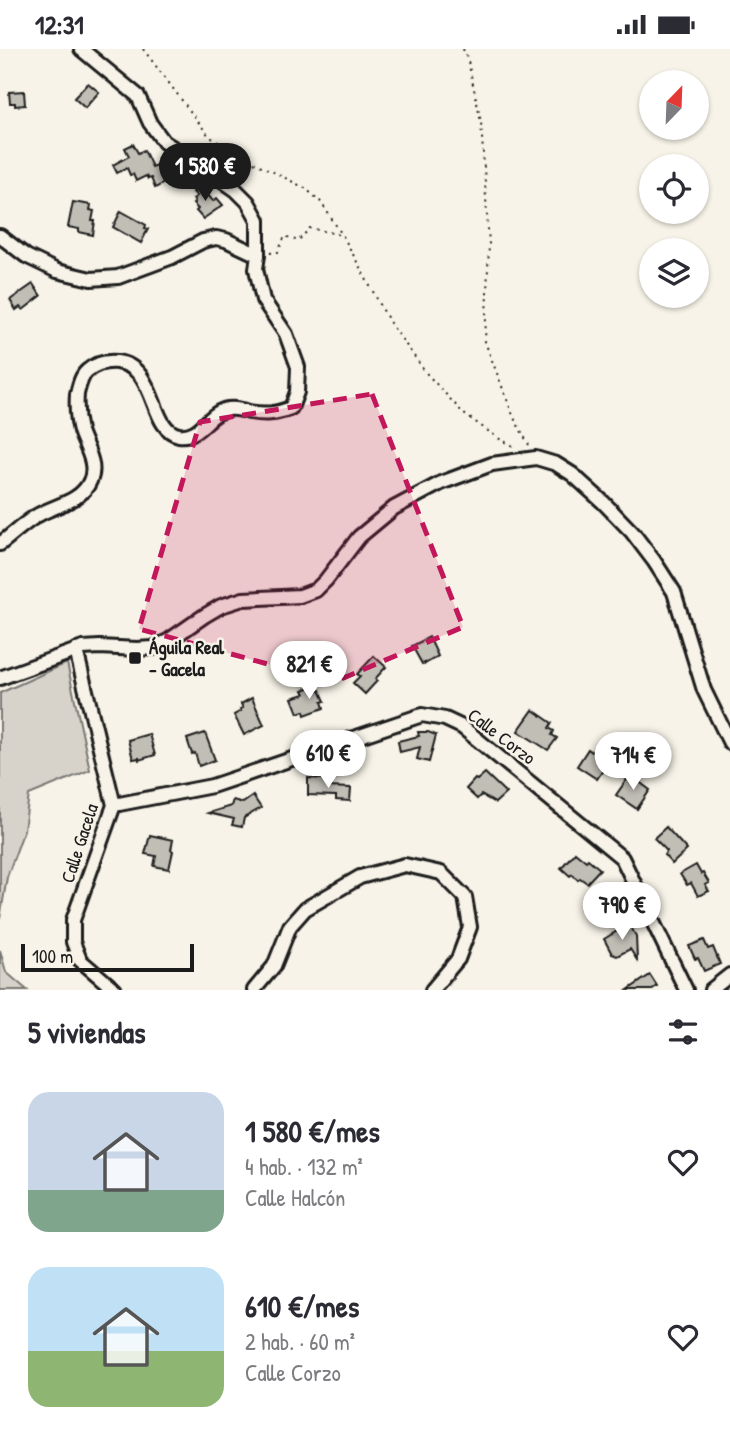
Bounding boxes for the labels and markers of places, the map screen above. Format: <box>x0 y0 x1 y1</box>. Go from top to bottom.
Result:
pin: 1 580 € <box>140 143 270 203</box>
place label: Águila Real - Gacela <box>149 634 225 682</box>
pin: 821 € <box>260 641 358 701</box>
marker: Águila Real - Gacela <box>127 650 143 666</box>
pin: 610 € <box>279 731 377 790</box>
pin: 714 € <box>584 733 682 792</box>
pin: 790 € <box>573 883 671 942</box>

